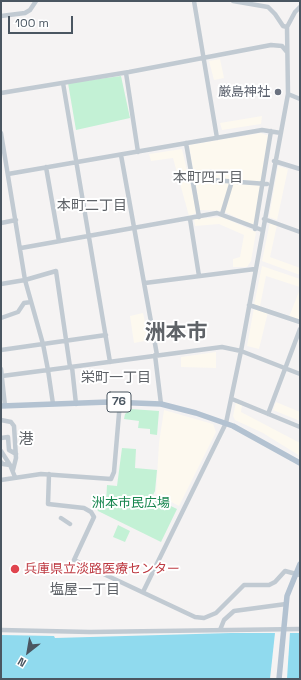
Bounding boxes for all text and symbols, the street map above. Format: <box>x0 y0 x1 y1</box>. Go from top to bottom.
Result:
scale bar <box>10 8 75 34</box>
text: 100 m <box>15 15 49 31</box>
place label: 厳島神社 <box>218 84 270 100</box>
marker: 厳島神社 <box>273 87 283 97</box>
district label: 本町四丁目 <box>173 170 243 186</box>
district label: 本町二丁目 <box>57 198 127 214</box>
district label: 洲本市 <box>145 320 207 346</box>
district label: 栄町一丁目 <box>81 370 151 386</box>
road number: 76 <box>107 392 131 412</box>
district label: 港 <box>19 431 33 449</box>
park label: 洲本市民広場 <box>92 495 170 511</box>
place label: 兵庫県立淡路医療センター <box>24 561 180 577</box>
marker: 兵庫県立淡路医療センター <box>9 563 21 575</box>
district label: 塩屋一丁目 <box>50 582 120 598</box>
north arrow <box>8 632 48 672</box>
text: N <box>15 654 29 670</box>

